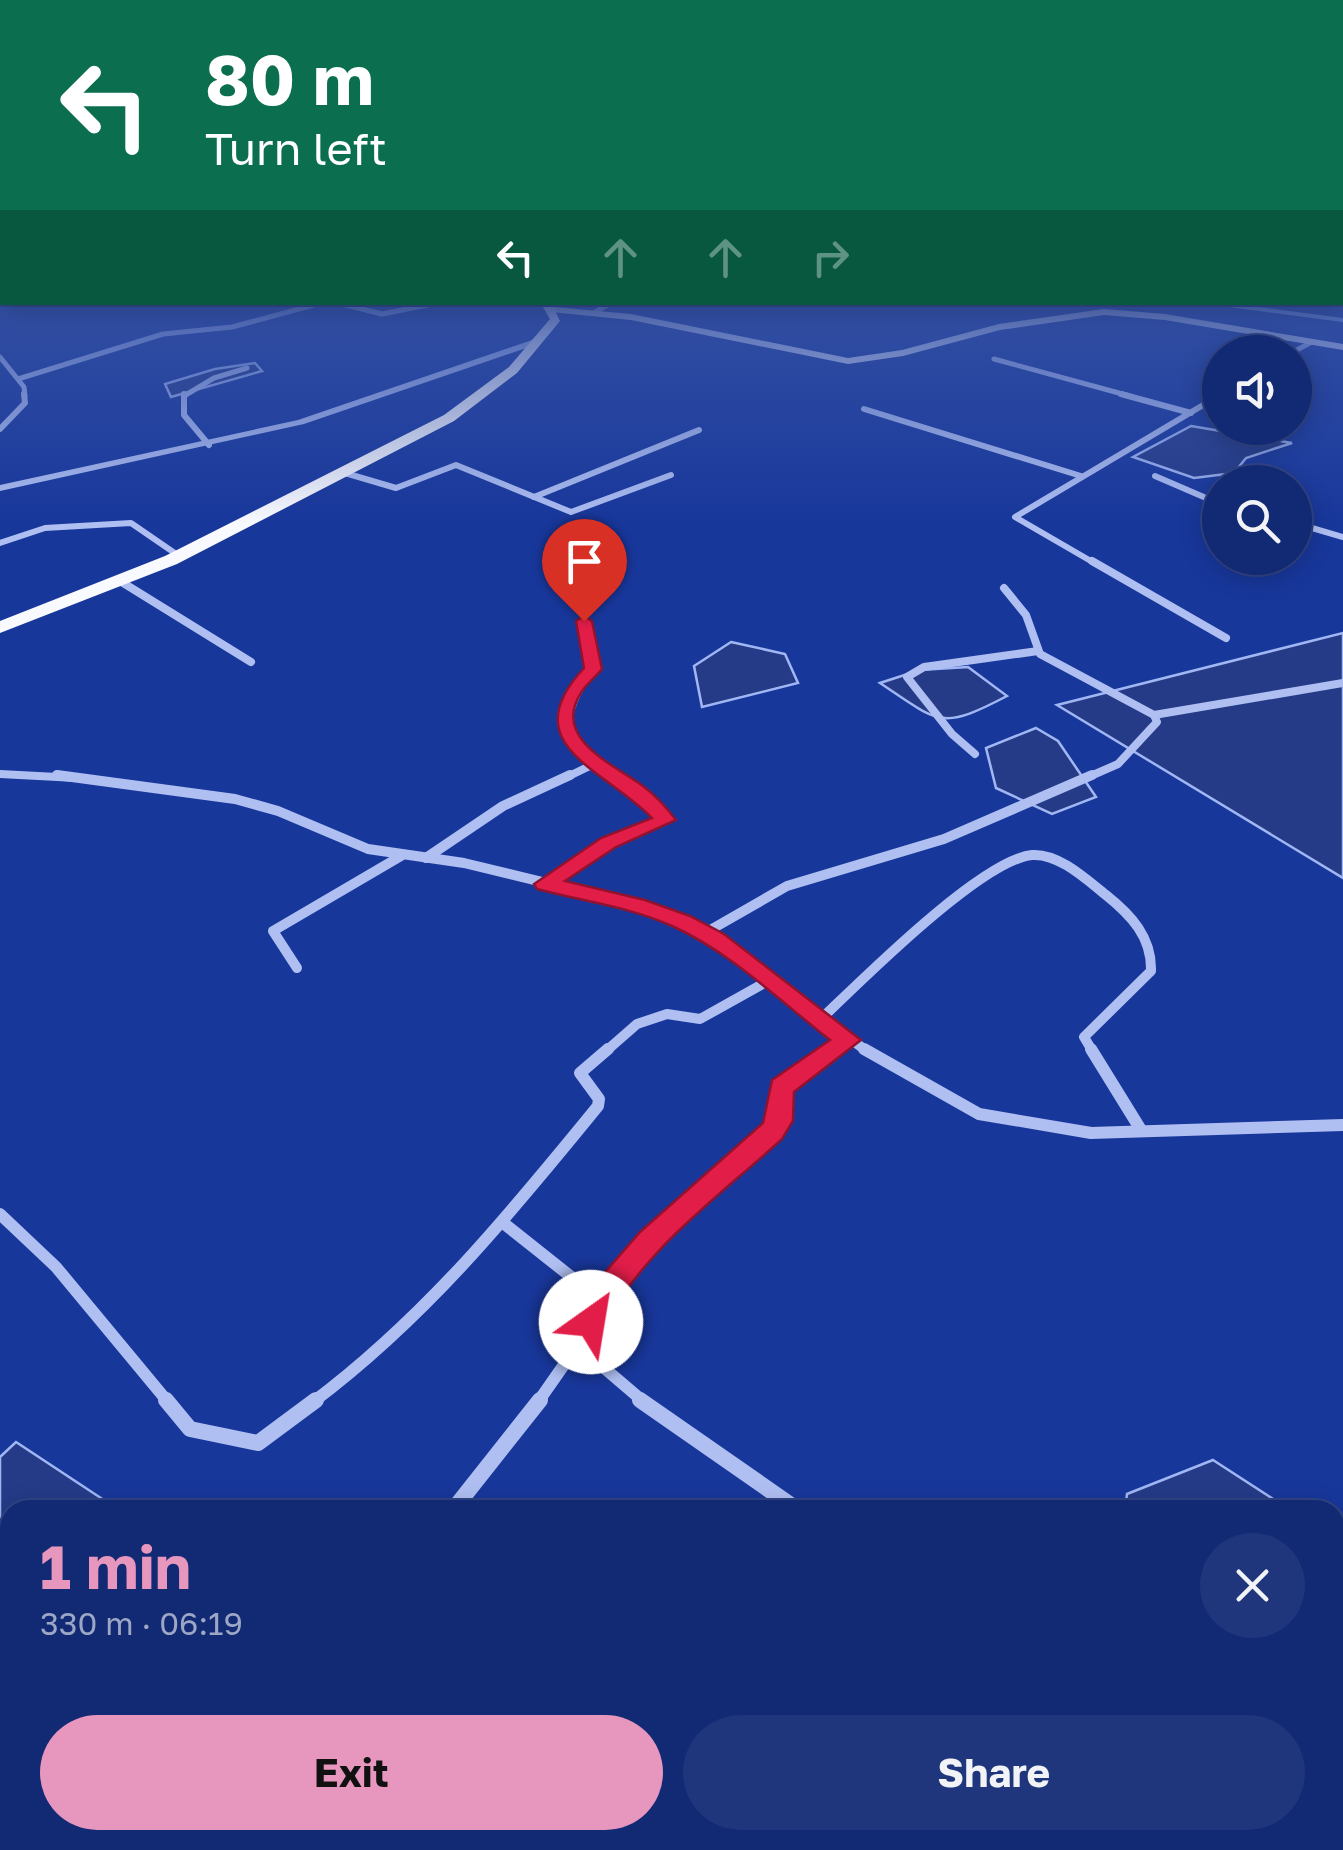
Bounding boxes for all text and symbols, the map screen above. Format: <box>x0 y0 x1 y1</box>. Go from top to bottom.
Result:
text: 80 m <box>205 36 374 120</box>
icon: left <box>40 40 170 170</box>
text: Turn left <box>205 121 387 175</box>
icon: left <box>488 230 543 285</box>
icon: ahead <box>593 230 648 285</box>
icon: ahead <box>698 230 753 285</box>
icon: right <box>803 230 858 285</box>
map controls <box>1202 335 1312 575</box>
button: sound <box>1202 335 1312 445</box>
button: search <box>1202 465 1312 575</box>
pin <box>542 519 627 622</box>
icon: arrive <box>557 534 612 589</box>
position arrow <box>539 1270 643 1374</box>
text: 1 min <box>40 1530 191 1602</box>
button: close <box>1200 1533 1305 1638</box>
text: 330 m · 06:19 <box>40 1604 243 1642</box>
button: Exit <box>40 1715 663 1830</box>
button: Share <box>683 1715 1305 1830</box>

